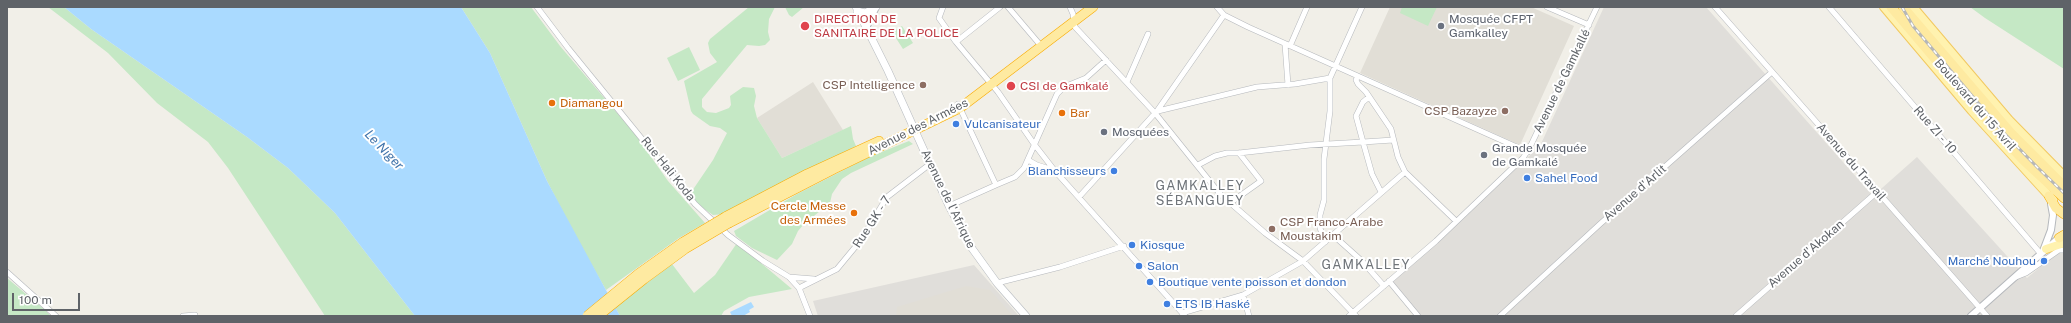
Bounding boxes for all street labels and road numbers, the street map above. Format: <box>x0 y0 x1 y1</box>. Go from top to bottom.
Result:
street label: Avenue de Gamkallé <box>1531 27 1593 135</box>
street label: Boulevard du 15 Avril <box>1931 56 2019 154</box>
street label: Avenue des Armées <box>866 96 970 158</box>
street label: Rue ZI - 10 <box>1910 103 1960 157</box>
street label: Avenue du Travail <box>1813 120 1889 204</box>
street label: Rue Hali Koda <box>638 134 698 204</box>
street label: Avenue de l'Afrique <box>918 147 978 251</box>
street label: Avenue d'Arlit <box>1601 162 1669 224</box>
street label: Rue GK - 7 <box>850 193 894 251</box>
street label: Avenue d'Akokan <box>1765 217 1847 291</box>

